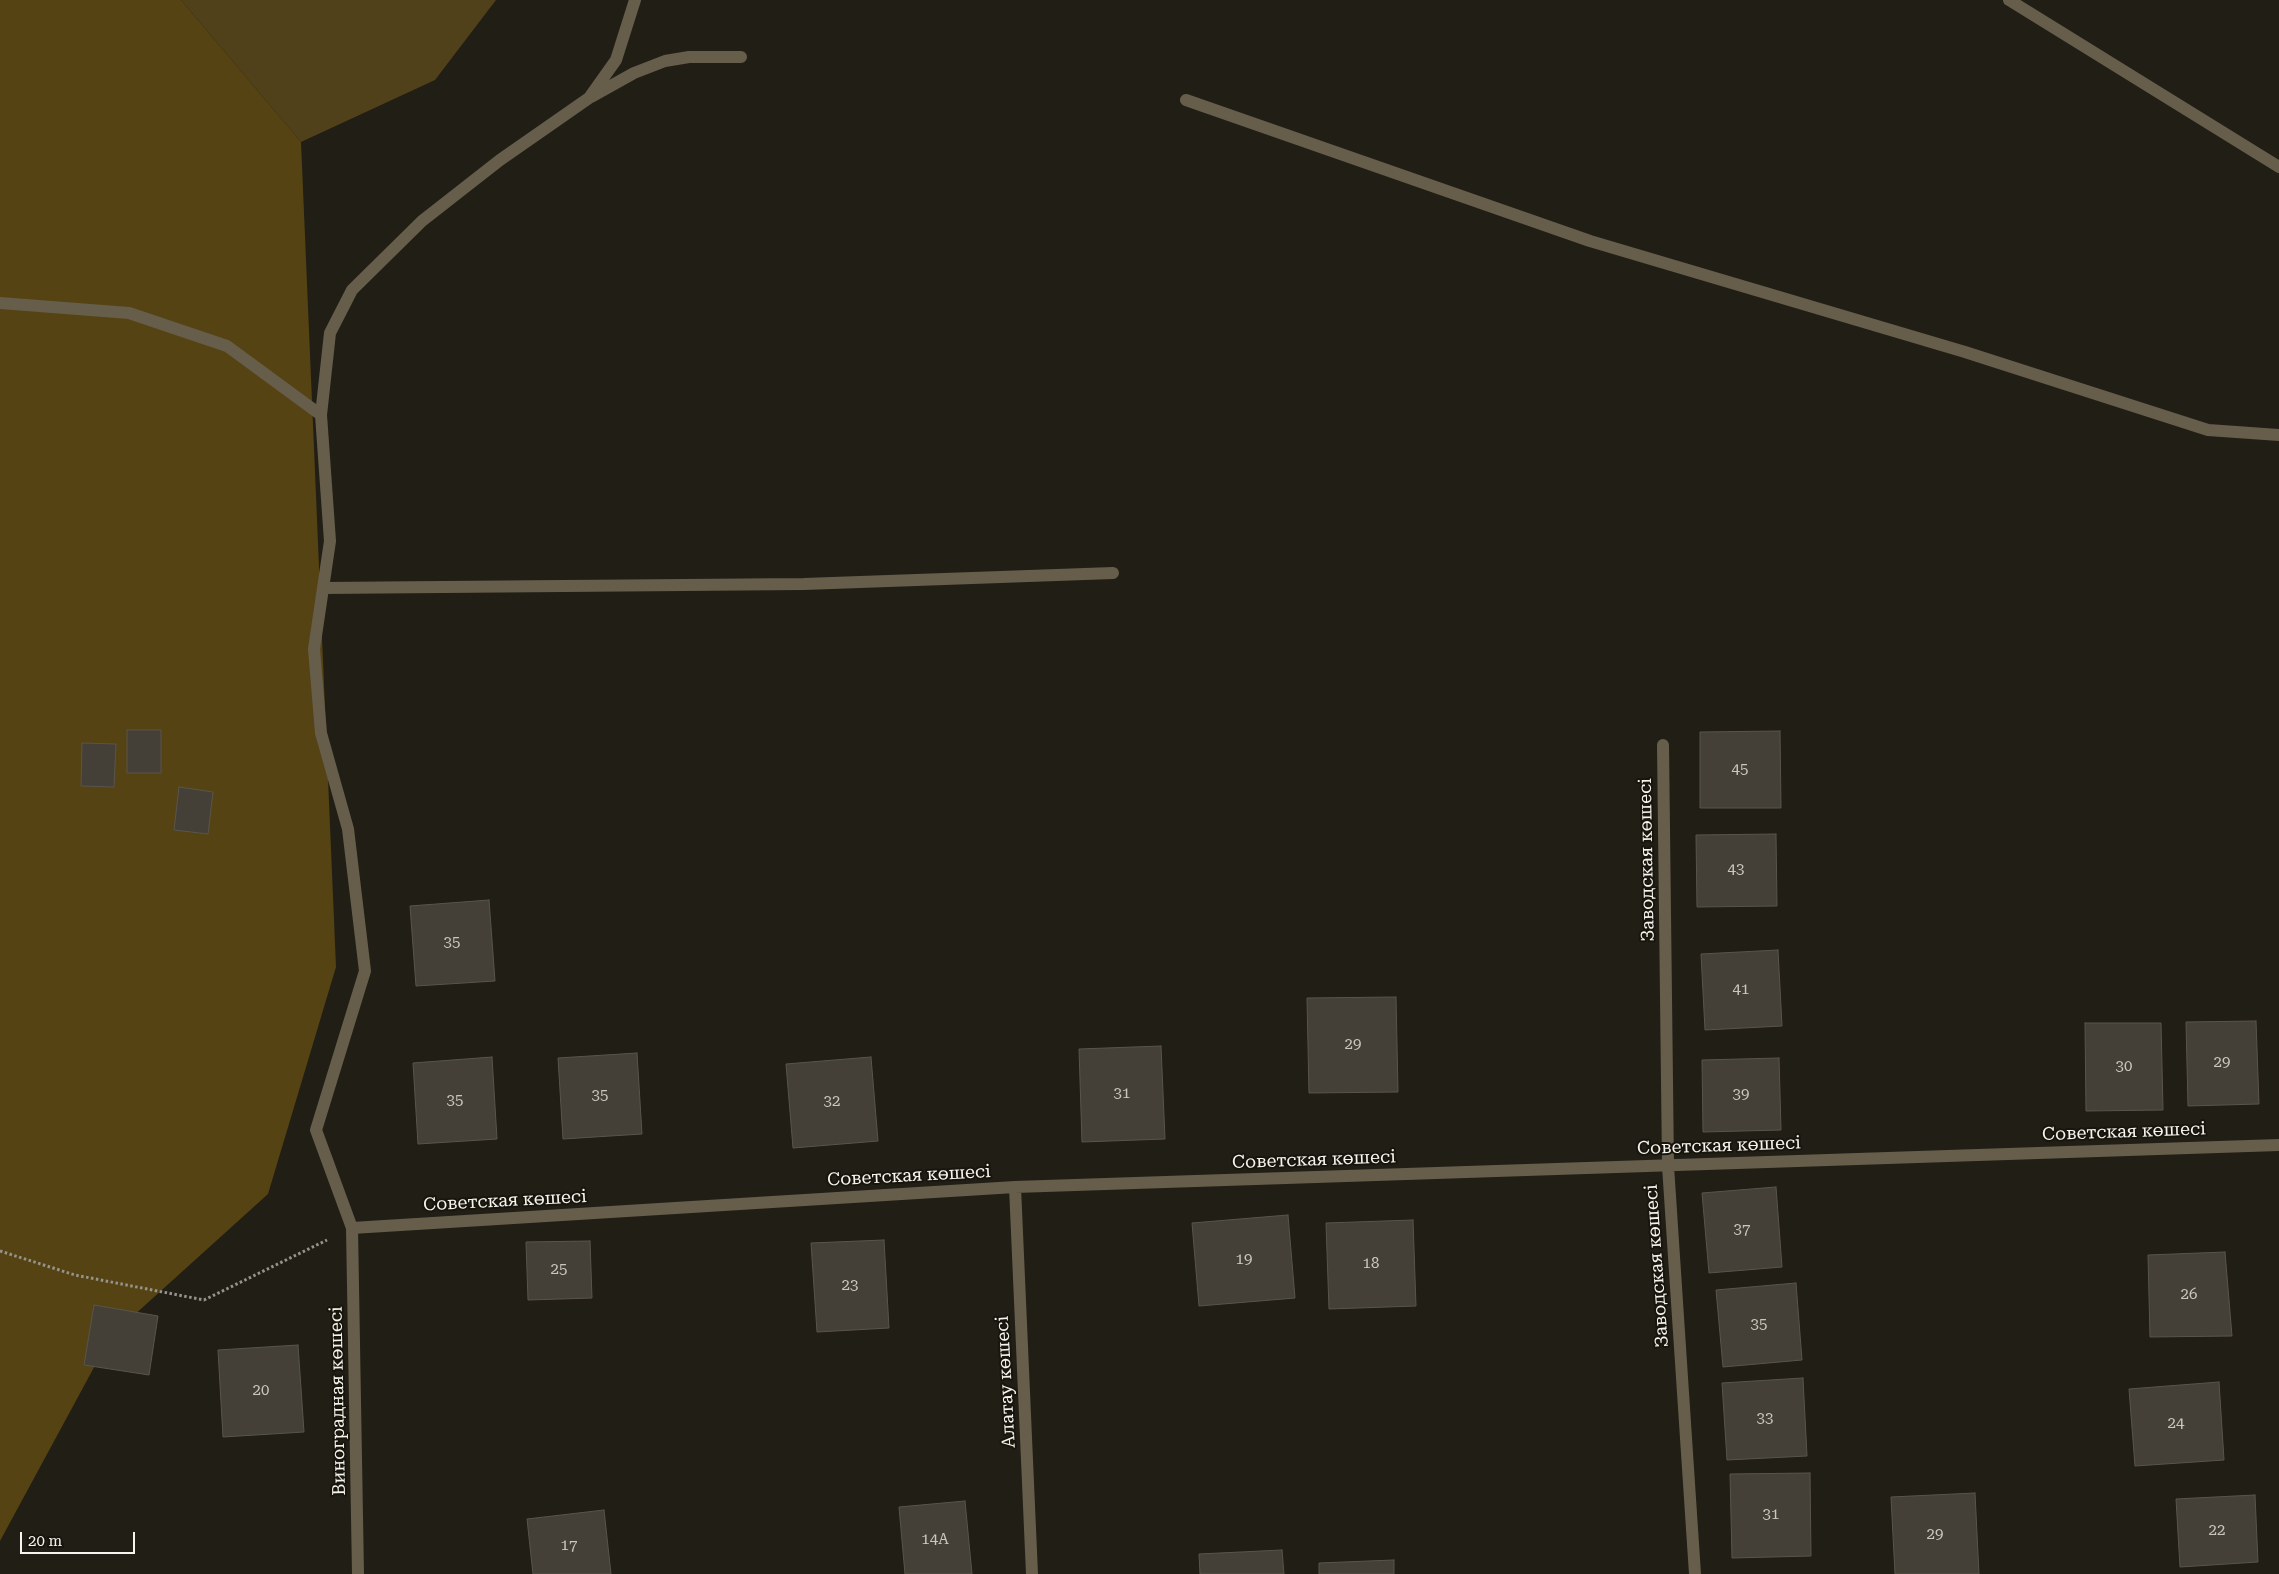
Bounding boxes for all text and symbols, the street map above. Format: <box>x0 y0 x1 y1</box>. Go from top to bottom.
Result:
house number: 45 <box>1732 761 1748 779</box>
street label: Заводская көшесі <box>1635 778 1659 942</box>
house number: 43 <box>1728 861 1744 879</box>
house number: 35 <box>444 934 460 952</box>
house number: 41 <box>1733 981 1749 999</box>
house number: 29 <box>1345 1036 1361 1054</box>
house number: 29 <box>2214 1054 2230 1072</box>
house number: 30 <box>2116 1058 2132 1076</box>
house number: 31 <box>1114 1085 1130 1103</box>
house number: 39 <box>1733 1086 1749 1104</box>
house number: 35 <box>592 1087 608 1105</box>
house number: 35 <box>447 1092 463 1110</box>
house number: 32 <box>824 1093 840 1111</box>
street label: Советская көшесі <box>2042 1118 2206 1146</box>
street label: Советская көшесі <box>1637 1132 1801 1160</box>
street label: Советская көшесі <box>1232 1146 1396 1174</box>
street label: Советская көшесі <box>827 1161 991 1191</box>
street label: Заводская көшесі <box>1641 1184 1673 1348</box>
street label: Советская көшесі <box>423 1186 587 1216</box>
house number: 37 <box>1734 1221 1750 1239</box>
house number: 19 <box>1236 1251 1252 1269</box>
house number: 18 <box>1363 1255 1379 1273</box>
house number: 25 <box>551 1261 567 1279</box>
house number: 23 <box>842 1277 858 1295</box>
house number: 26 <box>2181 1286 2197 1304</box>
street label: Виноградная көшесі <box>326 1306 350 1496</box>
street label: Алатау көшесі <box>992 1315 1020 1449</box>
house number: 35 <box>1751 1316 1767 1334</box>
house number: 20 <box>253 1382 269 1400</box>
house number: 33 <box>1757 1410 1773 1428</box>
house number: 24 <box>2168 1415 2184 1433</box>
house number: 31 <box>1763 1506 1779 1524</box>
scale bar <box>22 1522 138 1554</box>
house number: 22 <box>2209 1522 2225 1540</box>
house number: 29 <box>1927 1526 1943 1544</box>
house number: 14А <box>921 1531 949 1549</box>
text: 20 m <box>28 1532 62 1550</box>
house number: 17 <box>561 1537 577 1555</box>

